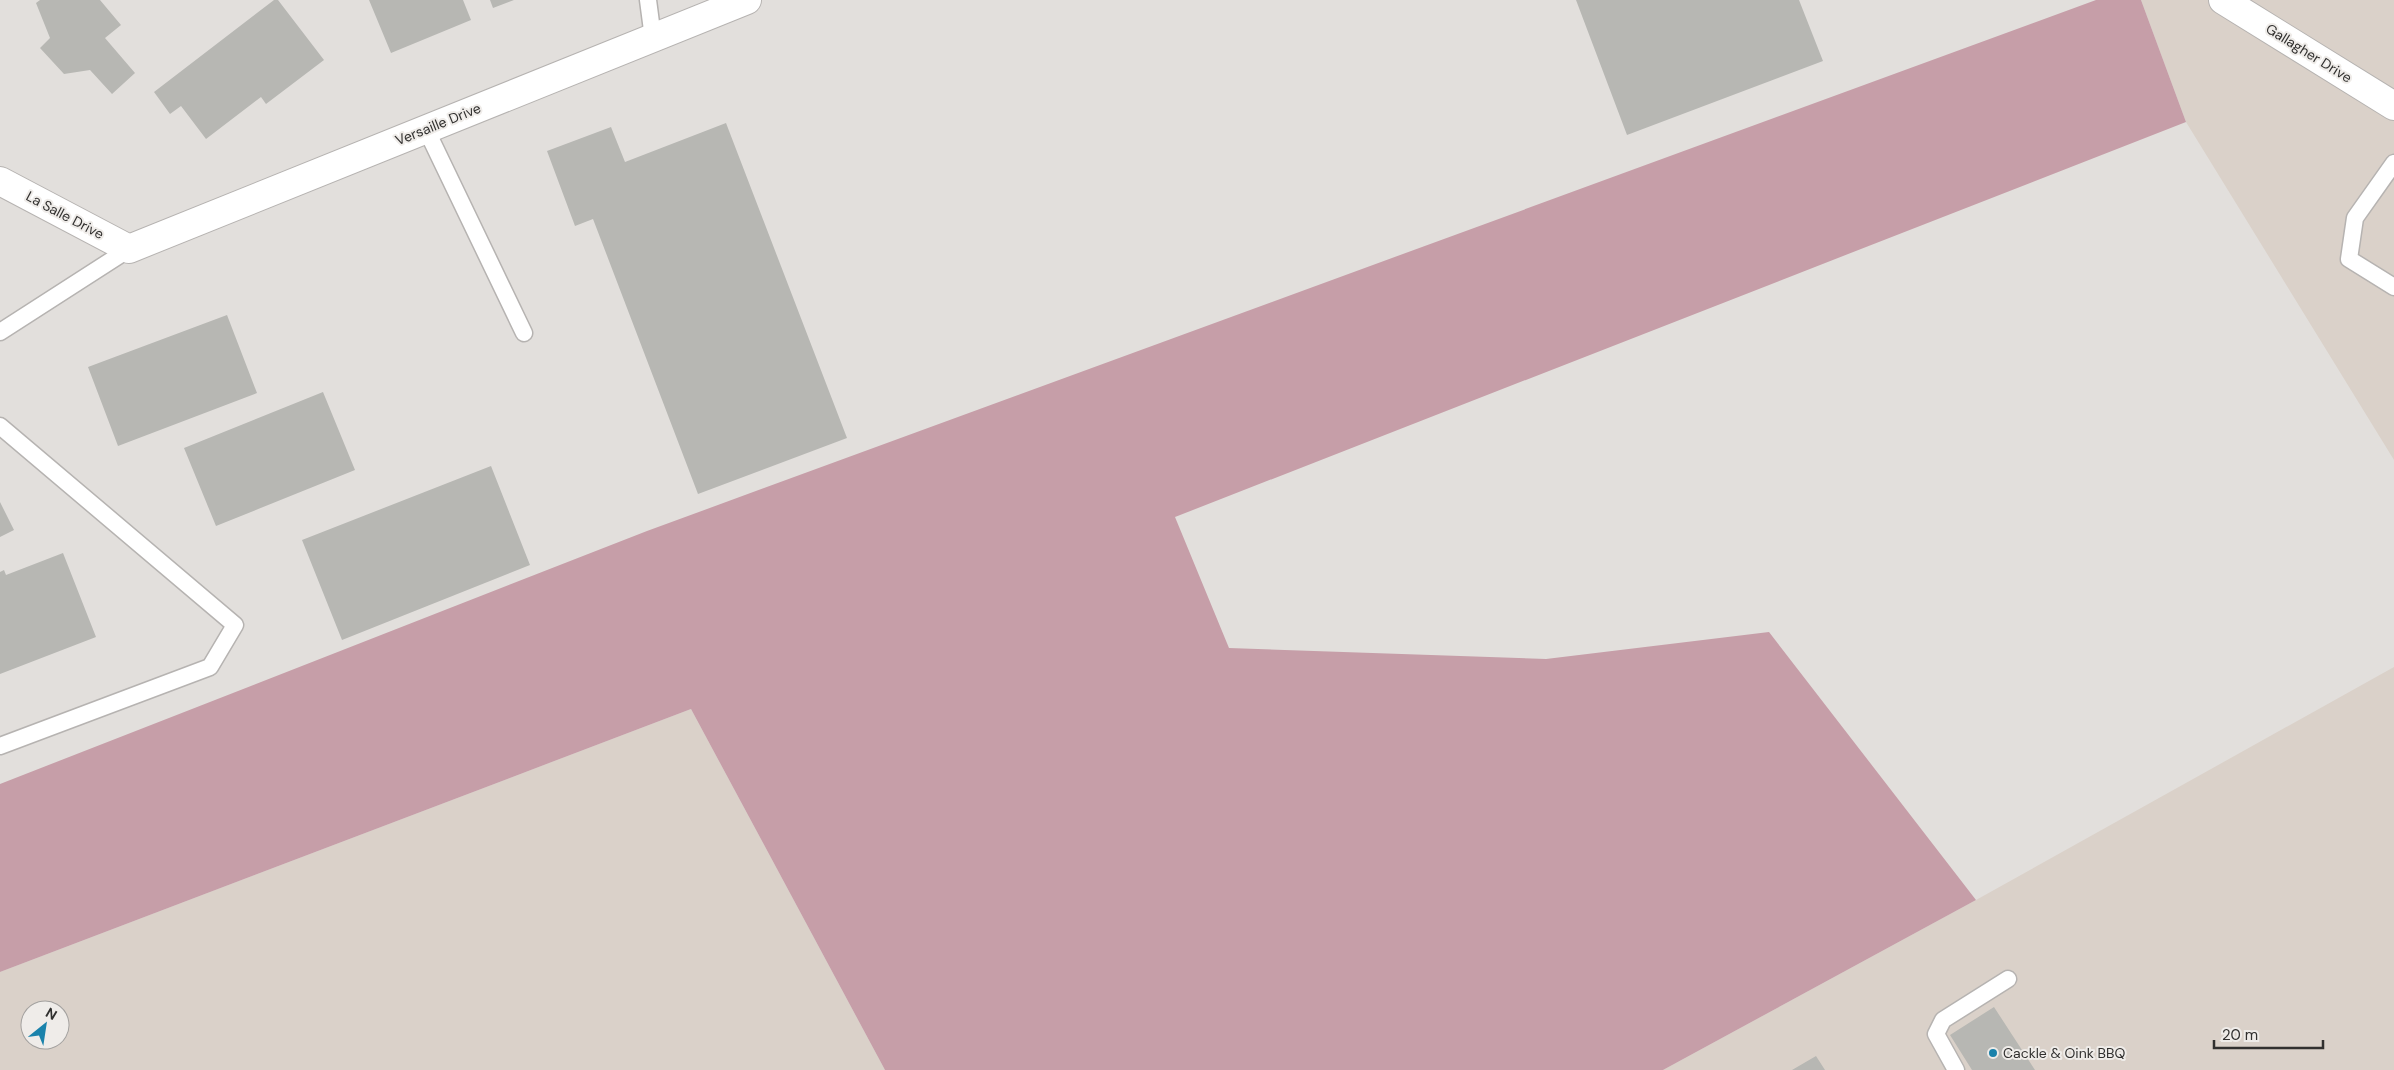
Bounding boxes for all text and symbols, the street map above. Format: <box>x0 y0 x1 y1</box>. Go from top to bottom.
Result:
street label: Gallagher Drive <box>2263 19 2355 87</box>
street label: Versaille Drive <box>393 99 483 149</box>
street label: La Salle Drive <box>23 187 107 243</box>
north arrow <box>20 1000 70 1050</box>
text: N <box>43 1003 60 1024</box>
scale bar <box>2214 1018 2323 1050</box>
text: 20 m <box>2222 1025 2258 1045</box>
place label: Cackle & Oink BBQ <box>2003 1044 2125 1062</box>
marker: Cackle & Oink BBQ <box>1987 1047 1999 1059</box>

